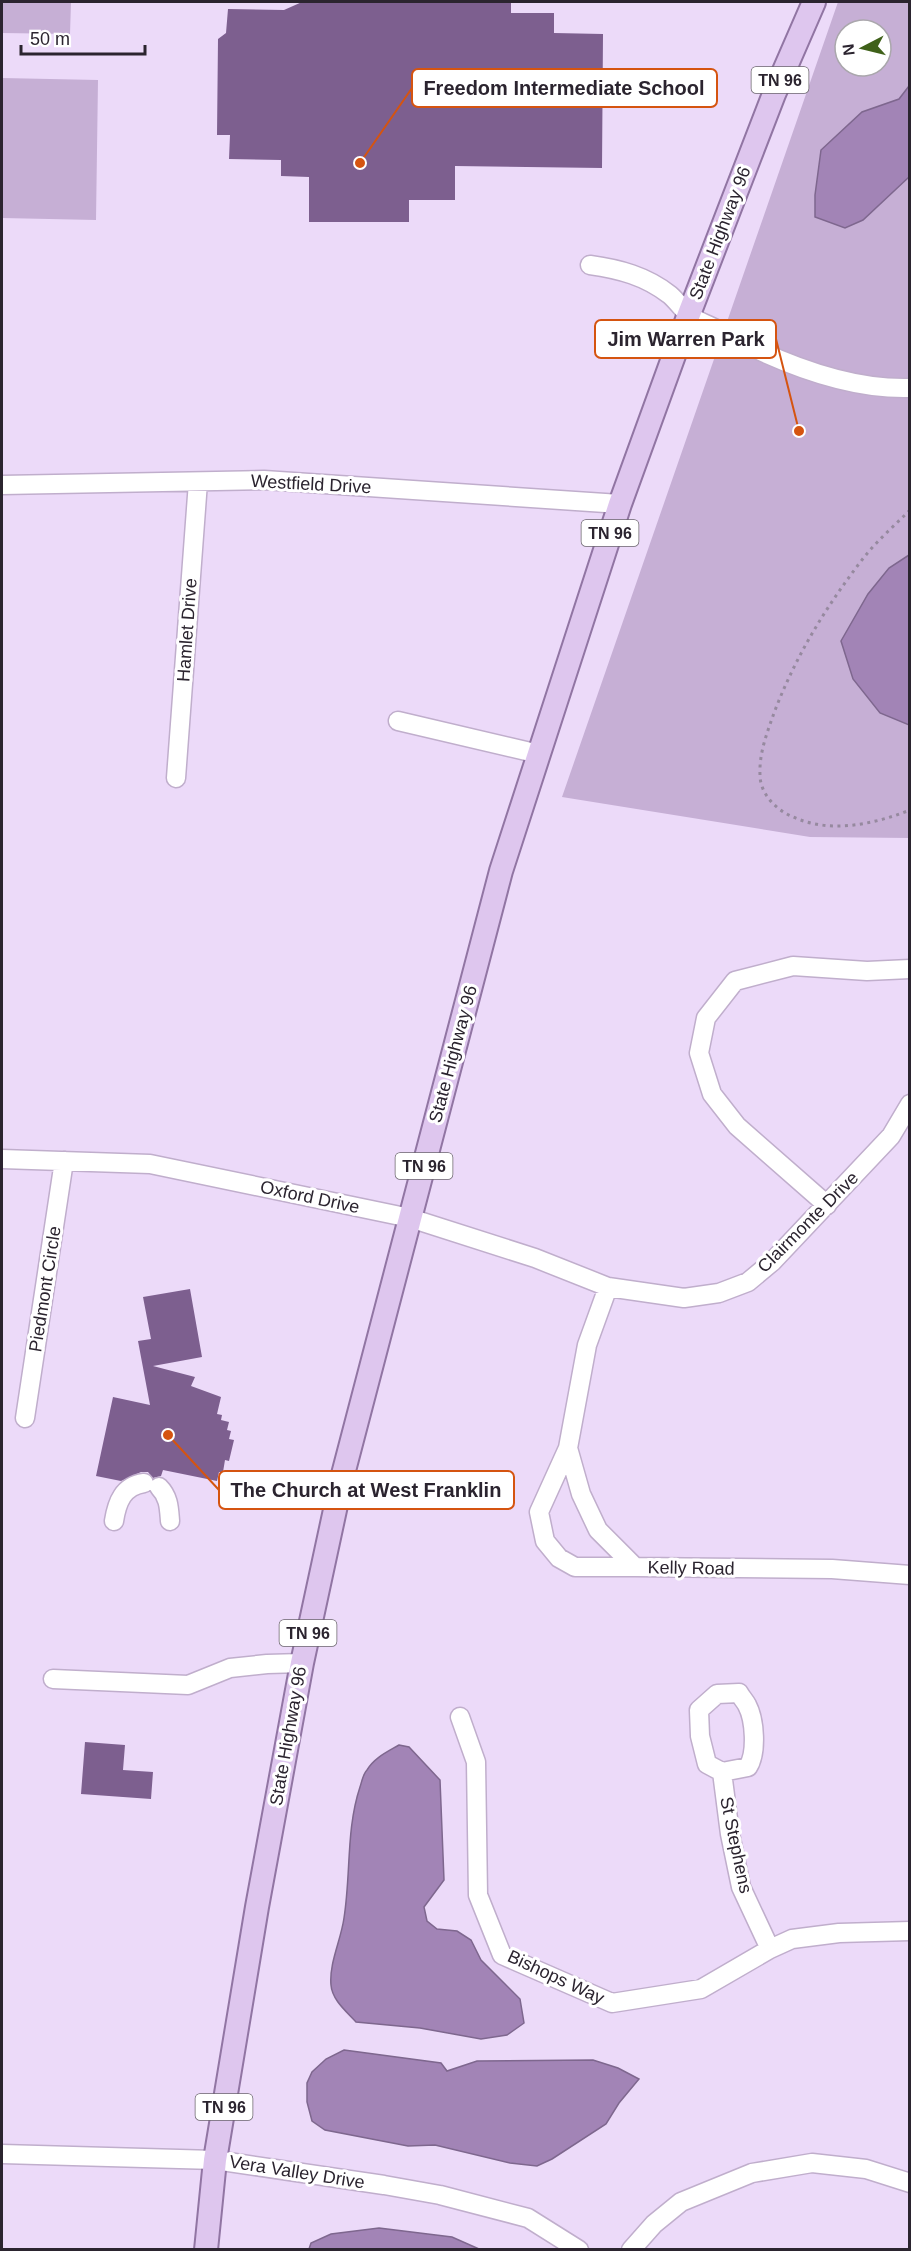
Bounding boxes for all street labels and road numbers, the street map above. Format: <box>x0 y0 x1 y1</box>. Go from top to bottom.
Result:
road number: TN 96 <box>752 67 808 93</box>
street label: State Highway 96 <box>685 164 755 302</box>
street label: Westfield Drive <box>250 471 372 497</box>
road number: TN 96 <box>582 520 638 546</box>
street label: Hamlet Drive <box>173 577 201 683</box>
street label: State Highway 96 <box>425 983 481 1125</box>
road number: TN 96 <box>396 1153 452 1179</box>
street label: Clairmonte Drive <box>754 1168 862 1276</box>
street label: Oxford Drive <box>259 1177 361 1217</box>
street label: Piedmont Circle <box>25 1225 65 1353</box>
street label: Kelly Road <box>647 1557 735 1579</box>
road number: TN 96 <box>280 1620 336 1646</box>
street label: State Highway 96 <box>266 1665 310 1807</box>
street label: St Stephens <box>716 1795 756 1895</box>
street label: Bishops Way <box>504 1946 608 2008</box>
road number: TN 96 <box>196 2094 252 2120</box>
street label: Vera Valley Drive <box>228 2151 366 2193</box>

